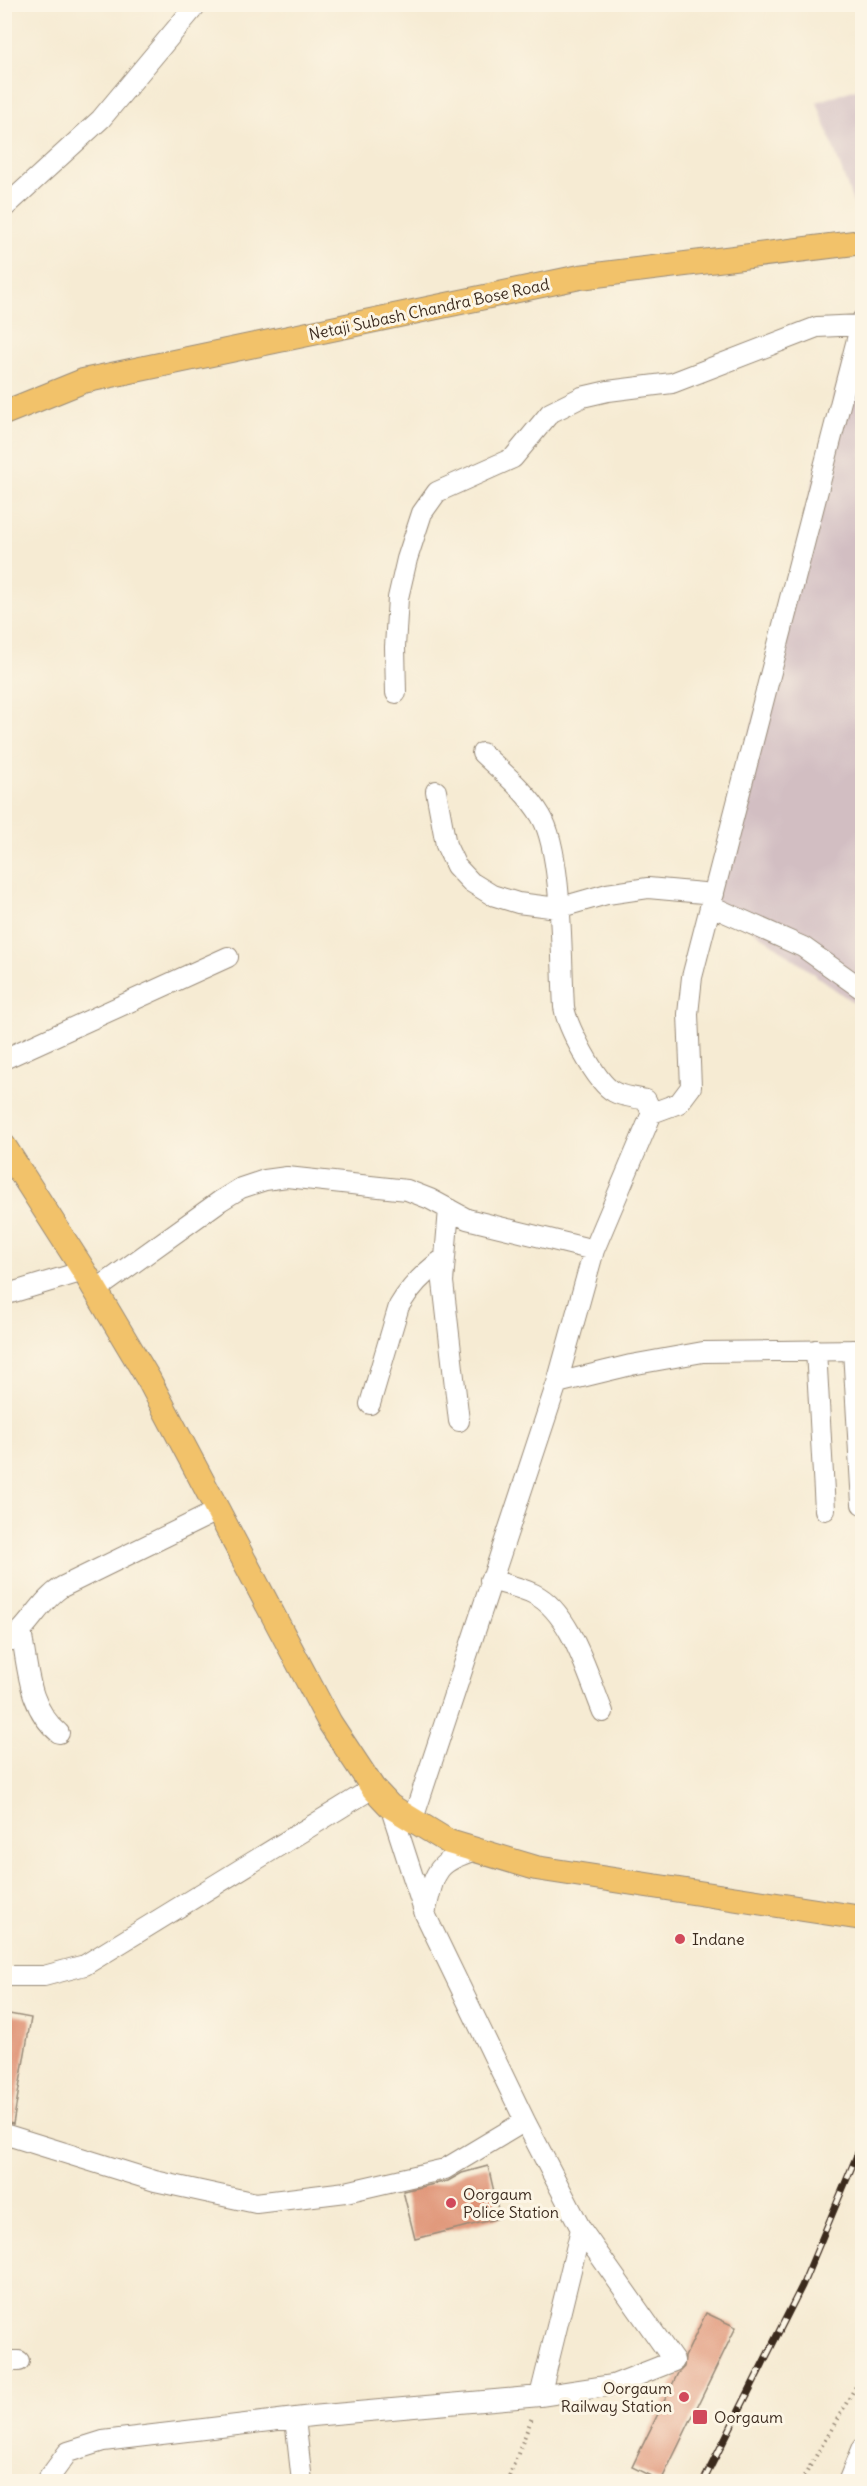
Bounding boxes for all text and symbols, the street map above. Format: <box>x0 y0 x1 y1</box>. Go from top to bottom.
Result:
street label: Netaji Subash Chandra Bose Road <box>307 274 551 344</box>
place label: Indane <box>692 1929 745 1949</box>
marker: Indane <box>673 1932 687 1946</box>
place label: Oorgaum Police Station <box>463 2184 559 2222</box>
marker: Oorgaum Police Station <box>444 2196 458 2210</box>
place label: Oorgaum Railway Station <box>561 2378 672 2416</box>
marker: Oorgaum Railway Station <box>677 2390 691 2404</box>
place label: Oorgaum <box>714 2407 783 2427</box>
marker: Oorgaum <box>691 2408 709 2426</box>

